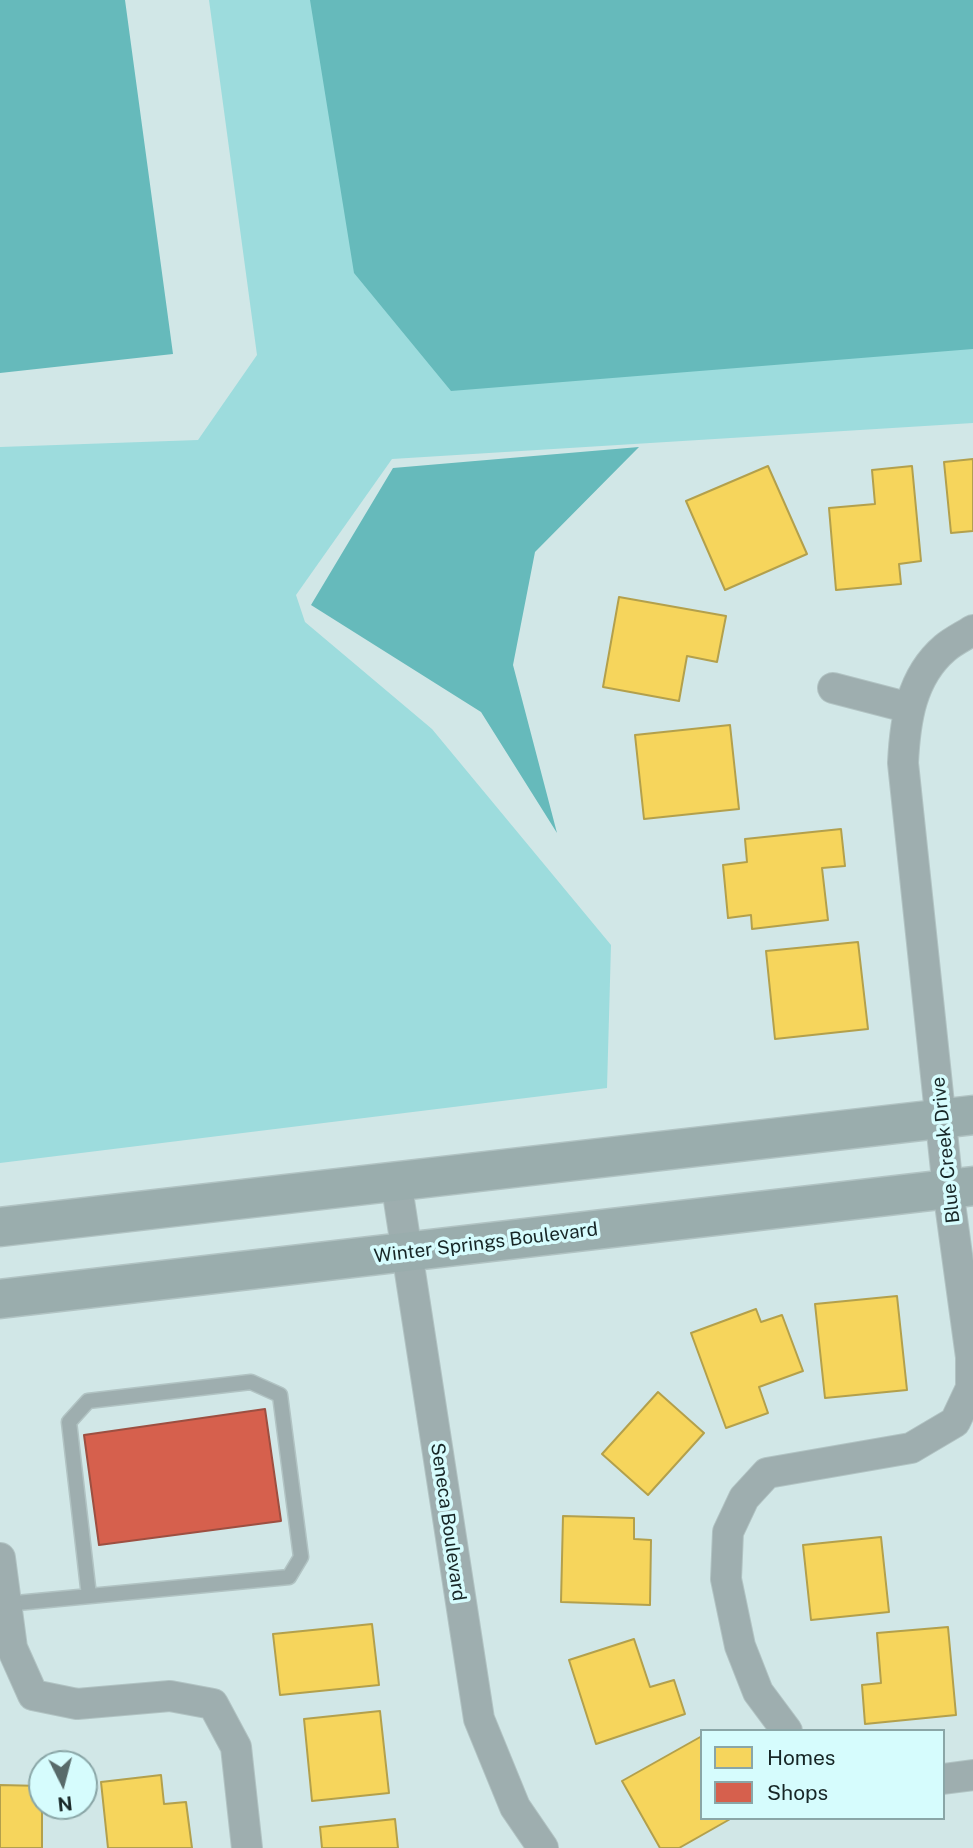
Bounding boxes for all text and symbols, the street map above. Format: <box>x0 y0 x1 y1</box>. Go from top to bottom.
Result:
street label: Blue Creek Drive <box>927 1076 965 1224</box>
street label: Winter Springs Boulevard <box>373 1218 599 1268</box>
street label: Seneca Boulevard <box>426 1441 470 1603</box>
legend <box>700 1729 945 1820</box>
text: Homes <box>767 1745 835 1770</box>
north arrow <box>28 1750 98 1820</box>
text: Shops <box>767 1780 828 1805</box>
text: N <box>56 1792 74 1816</box>

